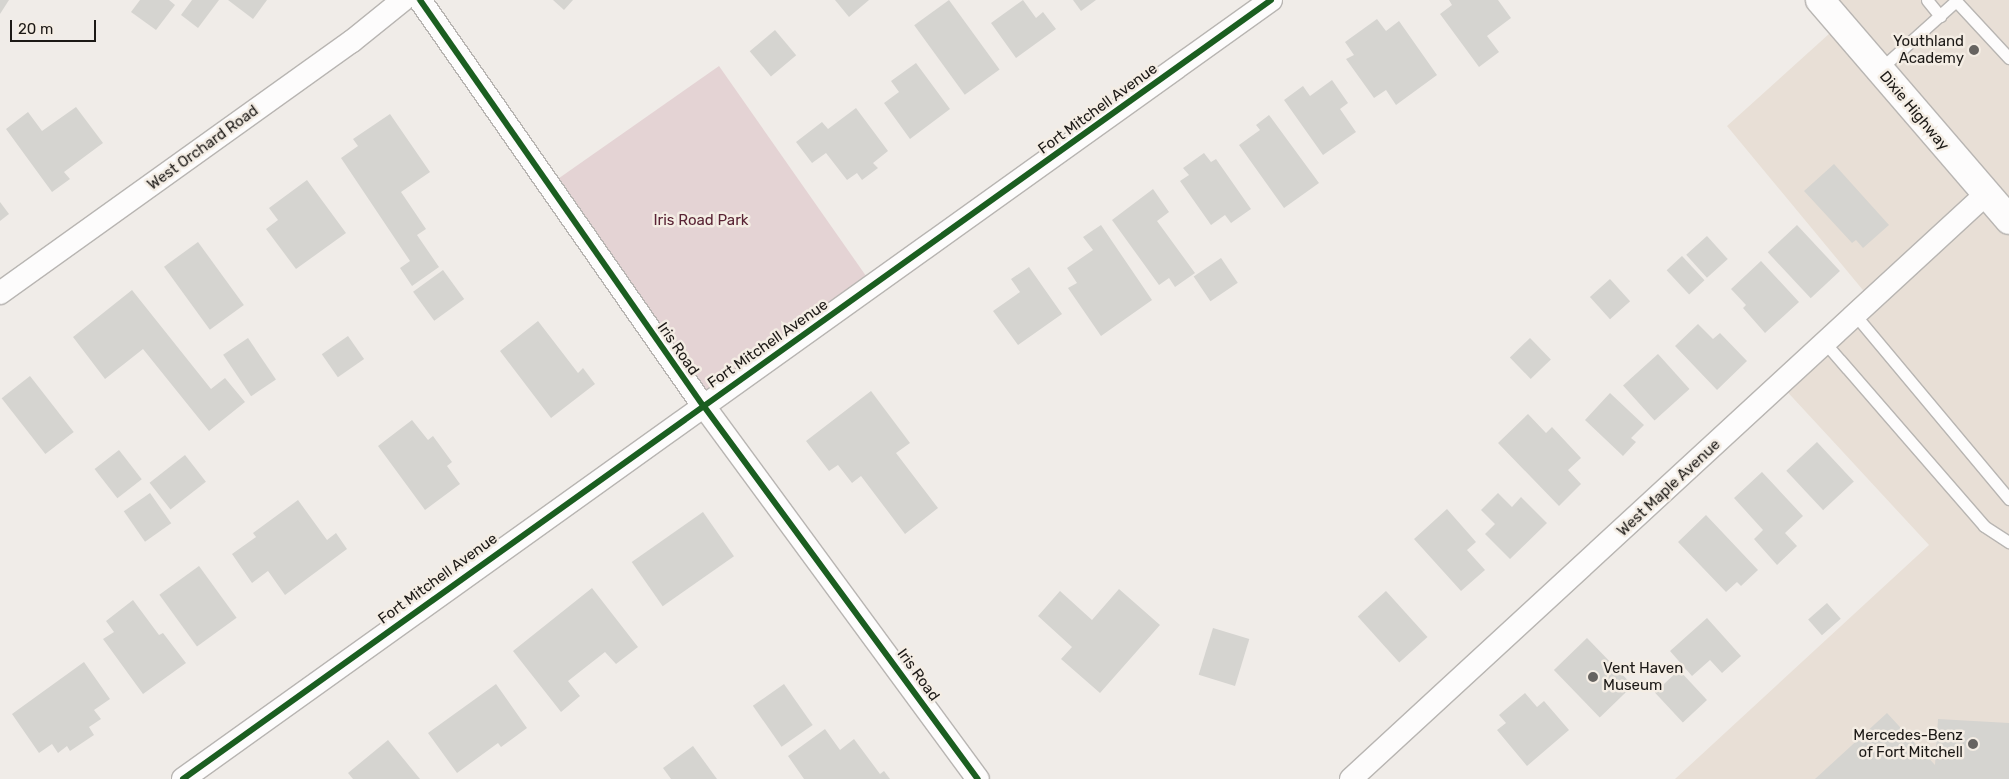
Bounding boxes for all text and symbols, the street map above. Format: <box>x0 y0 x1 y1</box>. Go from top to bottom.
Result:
scale bar <box>12 10 99 42</box>
text: 20 m <box>18 20 53 38</box>
place label: Youthland Academy <box>1893 32 1964 67</box>
marker: Youthland Academy <box>1968 44 1980 56</box>
street label: Fort Mitchell Avenue <box>1035 60 1161 158</box>
street label: Dixie Highway <box>1876 68 1952 154</box>
street label: West Orchard Road <box>144 102 262 194</box>
park label: Iris Road Park <box>653 212 749 230</box>
street label: Fort Mitchell Avenue <box>704 296 832 392</box>
street label: Iris Road <box>653 319 703 379</box>
street label: West Maple Avenue <box>1614 435 1724 541</box>
street label: Fort Mitchell Avenue <box>375 530 501 628</box>
street label: Iris Road <box>893 645 943 705</box>
place label: Vent Haven Museum <box>1603 659 1683 694</box>
marker: Vent Haven Museum <box>1587 671 1599 683</box>
place label: Mercedes-Benz of Fort Mitchell <box>1853 726 1963 761</box>
marker: Mercedes-Benz of Fort Mitchell <box>1967 738 1979 750</box>

